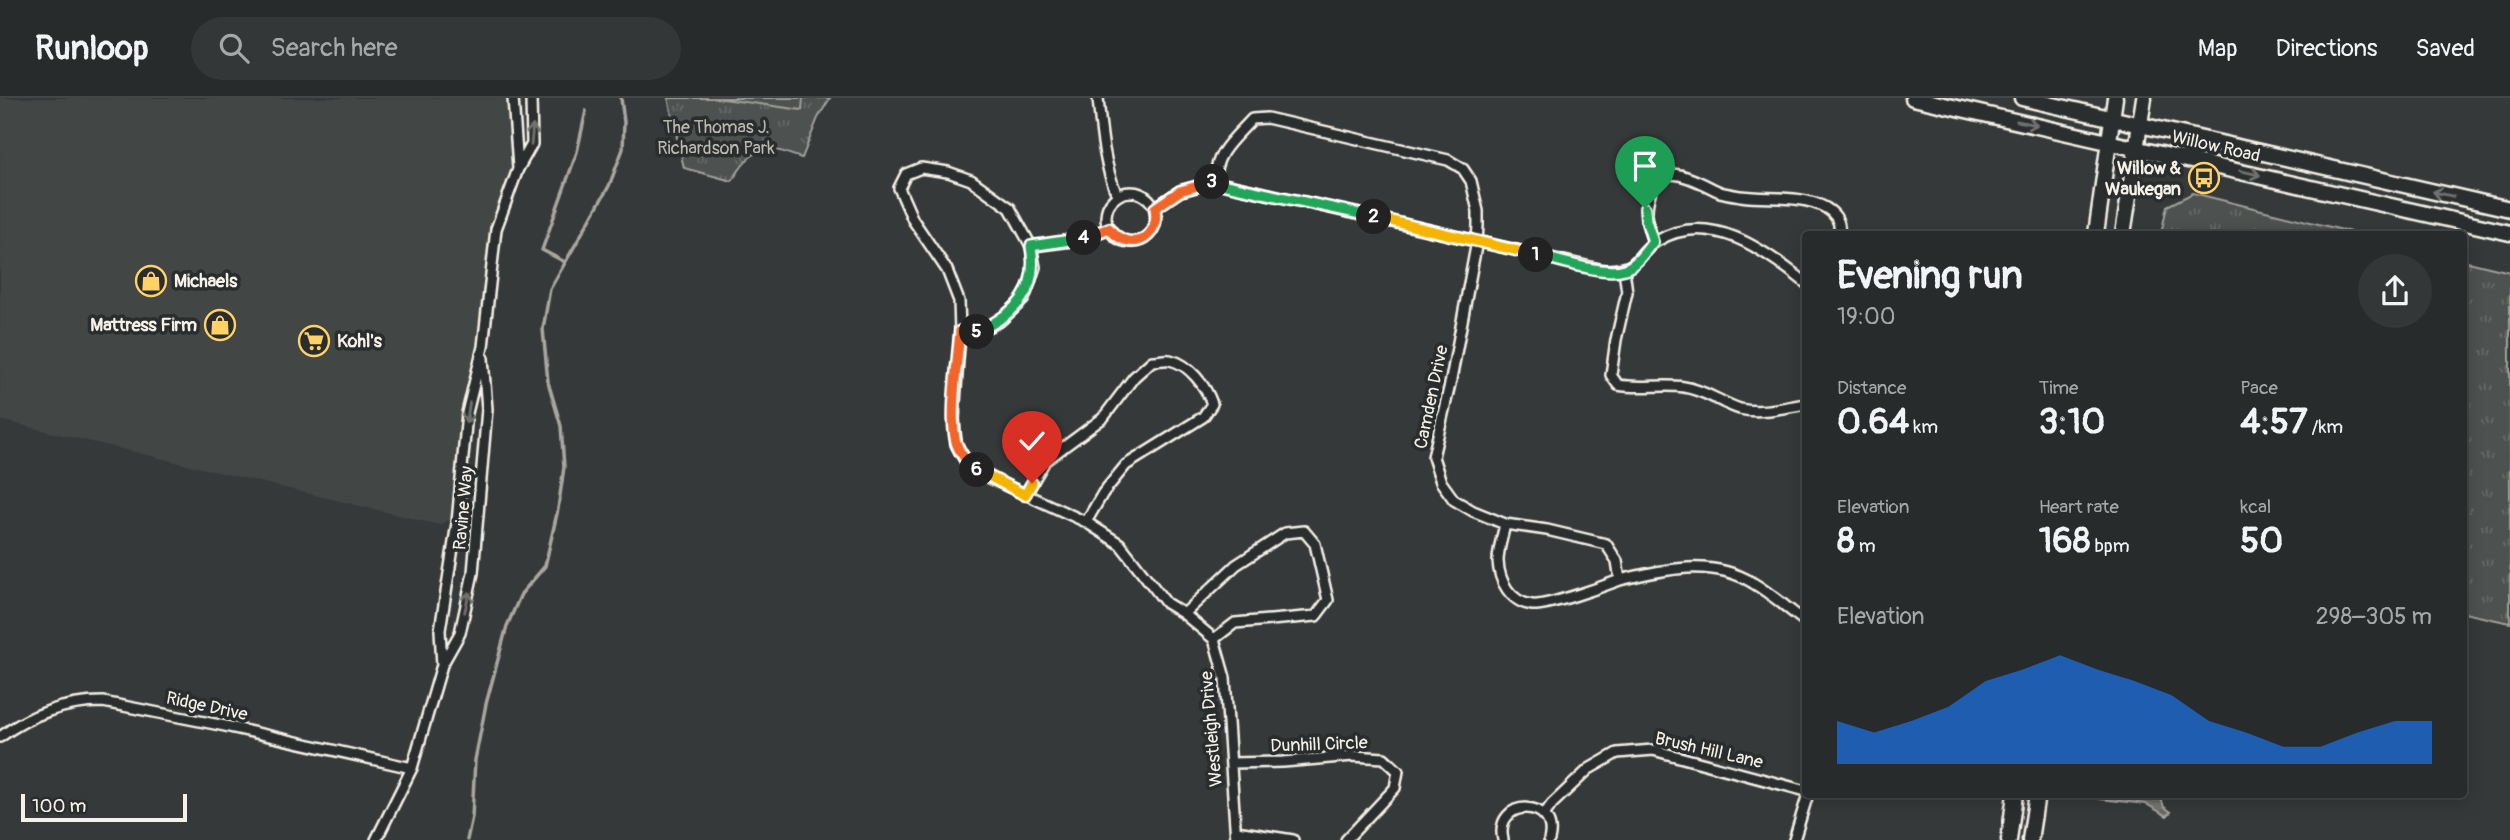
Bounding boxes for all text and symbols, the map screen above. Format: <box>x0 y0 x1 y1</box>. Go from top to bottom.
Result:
search box <box>191 17 681 80</box>
text: Runloop <box>35 28 149 69</box>
icon: search <box>215 29 253 67</box>
text: Search here <box>271 32 398 64</box>
text: Map <box>2198 34 2238 63</box>
text: Directions <box>2276 34 2377 63</box>
text: Saved <box>2415 34 2475 63</box>
park label: The Thomas J. Richardson Park <box>657 116 775 160</box>
one-way arrow <box>2016 118 2038 131</box>
one-way arrow <box>525 124 538 147</box>
street label: Willow Road <box>2169 125 2262 168</box>
pin <box>1615 136 1675 208</box>
icon: arrive <box>1626 147 1664 185</box>
place label: Willow & Waukegan <box>2105 157 2181 201</box>
bus stop icon: Willow & Waukegan <box>2187 161 2221 195</box>
pin: 3 <box>1194 164 1230 200</box>
one-way arrow <box>2238 167 2261 181</box>
text: 3 <box>1206 169 1217 193</box>
one-way arrow <box>2433 187 2455 200</box>
pin: 2 <box>1356 200 1392 234</box>
text: 2 <box>1368 204 1379 228</box>
pin: 4 <box>1066 220 1102 256</box>
text: 4 <box>1078 225 1089 249</box>
pin: 1 <box>1518 238 1554 272</box>
text: 1 <box>1532 242 1539 266</box>
text: Evening run <box>1837 252 2023 300</box>
button: share <box>2358 254 2432 328</box>
shop icon: Michaels <box>134 264 168 298</box>
place label: Michaels <box>174 270 238 293</box>
text: 19:00 <box>1837 302 1895 331</box>
shop icon: Mattress Firm <box>203 308 237 342</box>
place label: Mattress Firm <box>90 314 197 337</box>
pin: 5 <box>960 314 995 350</box>
text: 5 <box>971 319 982 343</box>
supermarket icon: Kohl's <box>297 324 331 358</box>
place label: Kohl's <box>337 330 383 353</box>
street label: Camden Drive <box>1409 343 1454 451</box>
text: Distance <box>1837 376 1906 400</box>
text: Time <box>2039 376 2078 400</box>
text: Pace <box>2240 376 2278 400</box>
text: 0.64 <box>1837 400 1909 444</box>
text: 3:10 <box>2039 400 2105 444</box>
text: 4:57 <box>2240 400 2307 444</box>
one-way arrow <box>461 402 474 424</box>
pin <box>1002 411 1062 483</box>
text: km <box>1909 415 1938 439</box>
text: /km <box>2307 415 2343 439</box>
icon: check <box>1013 422 1051 460</box>
pin: 6 <box>960 452 995 488</box>
text: 6 <box>971 457 982 481</box>
street label: Ravine Way <box>448 465 479 551</box>
text: Elevation <box>1837 495 1909 519</box>
text: Heart rate <box>2039 495 2119 519</box>
text: kcal <box>2240 495 2271 519</box>
text: 8 <box>1837 519 1855 563</box>
text: 168 <box>2039 519 2090 563</box>
text: 50 <box>2240 519 2283 563</box>
text: m <box>1855 534 1876 558</box>
text: bpm <box>2090 534 2130 558</box>
one-way arrow <box>461 591 474 614</box>
text: Elevation <box>1837 602 1925 631</box>
text: 298–305 m <box>2316 602 2432 631</box>
street label: Westleigh Drive <box>1195 670 1228 788</box>
street label: Ridge Drive <box>164 687 250 726</box>
street label: Brush Hill Lane <box>1653 727 1765 774</box>
street label: Dunhill Circle <box>1270 731 1368 758</box>
scale bar <box>21 791 187 823</box>
text: 100 m <box>32 794 86 818</box>

